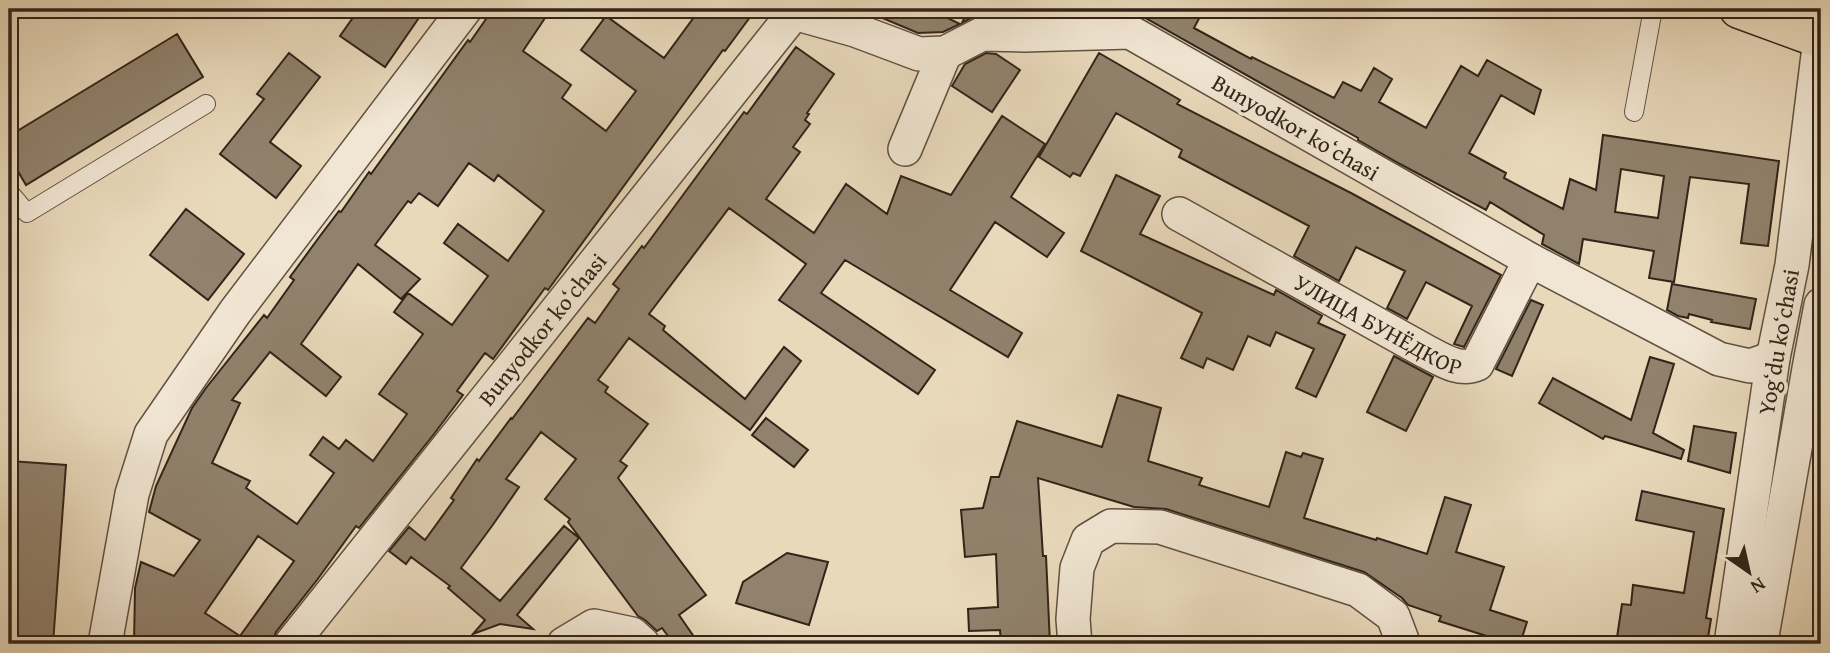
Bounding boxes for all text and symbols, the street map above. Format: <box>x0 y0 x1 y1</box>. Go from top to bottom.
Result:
street label: Bunyodkor koʻchasi <box>1206 66 1386 188</box>
street label: Bunyodkor koʻchasi <box>470 245 614 413</box>
street label: УЛИЦА БУНЁДКОР <box>1288 265 1466 383</box>
street label: Yogʻdu koʻchasi <box>1749 266 1807 418</box>
north arrow <box>1714 538 1784 608</box>
text: N <box>1745 571 1772 601</box>

